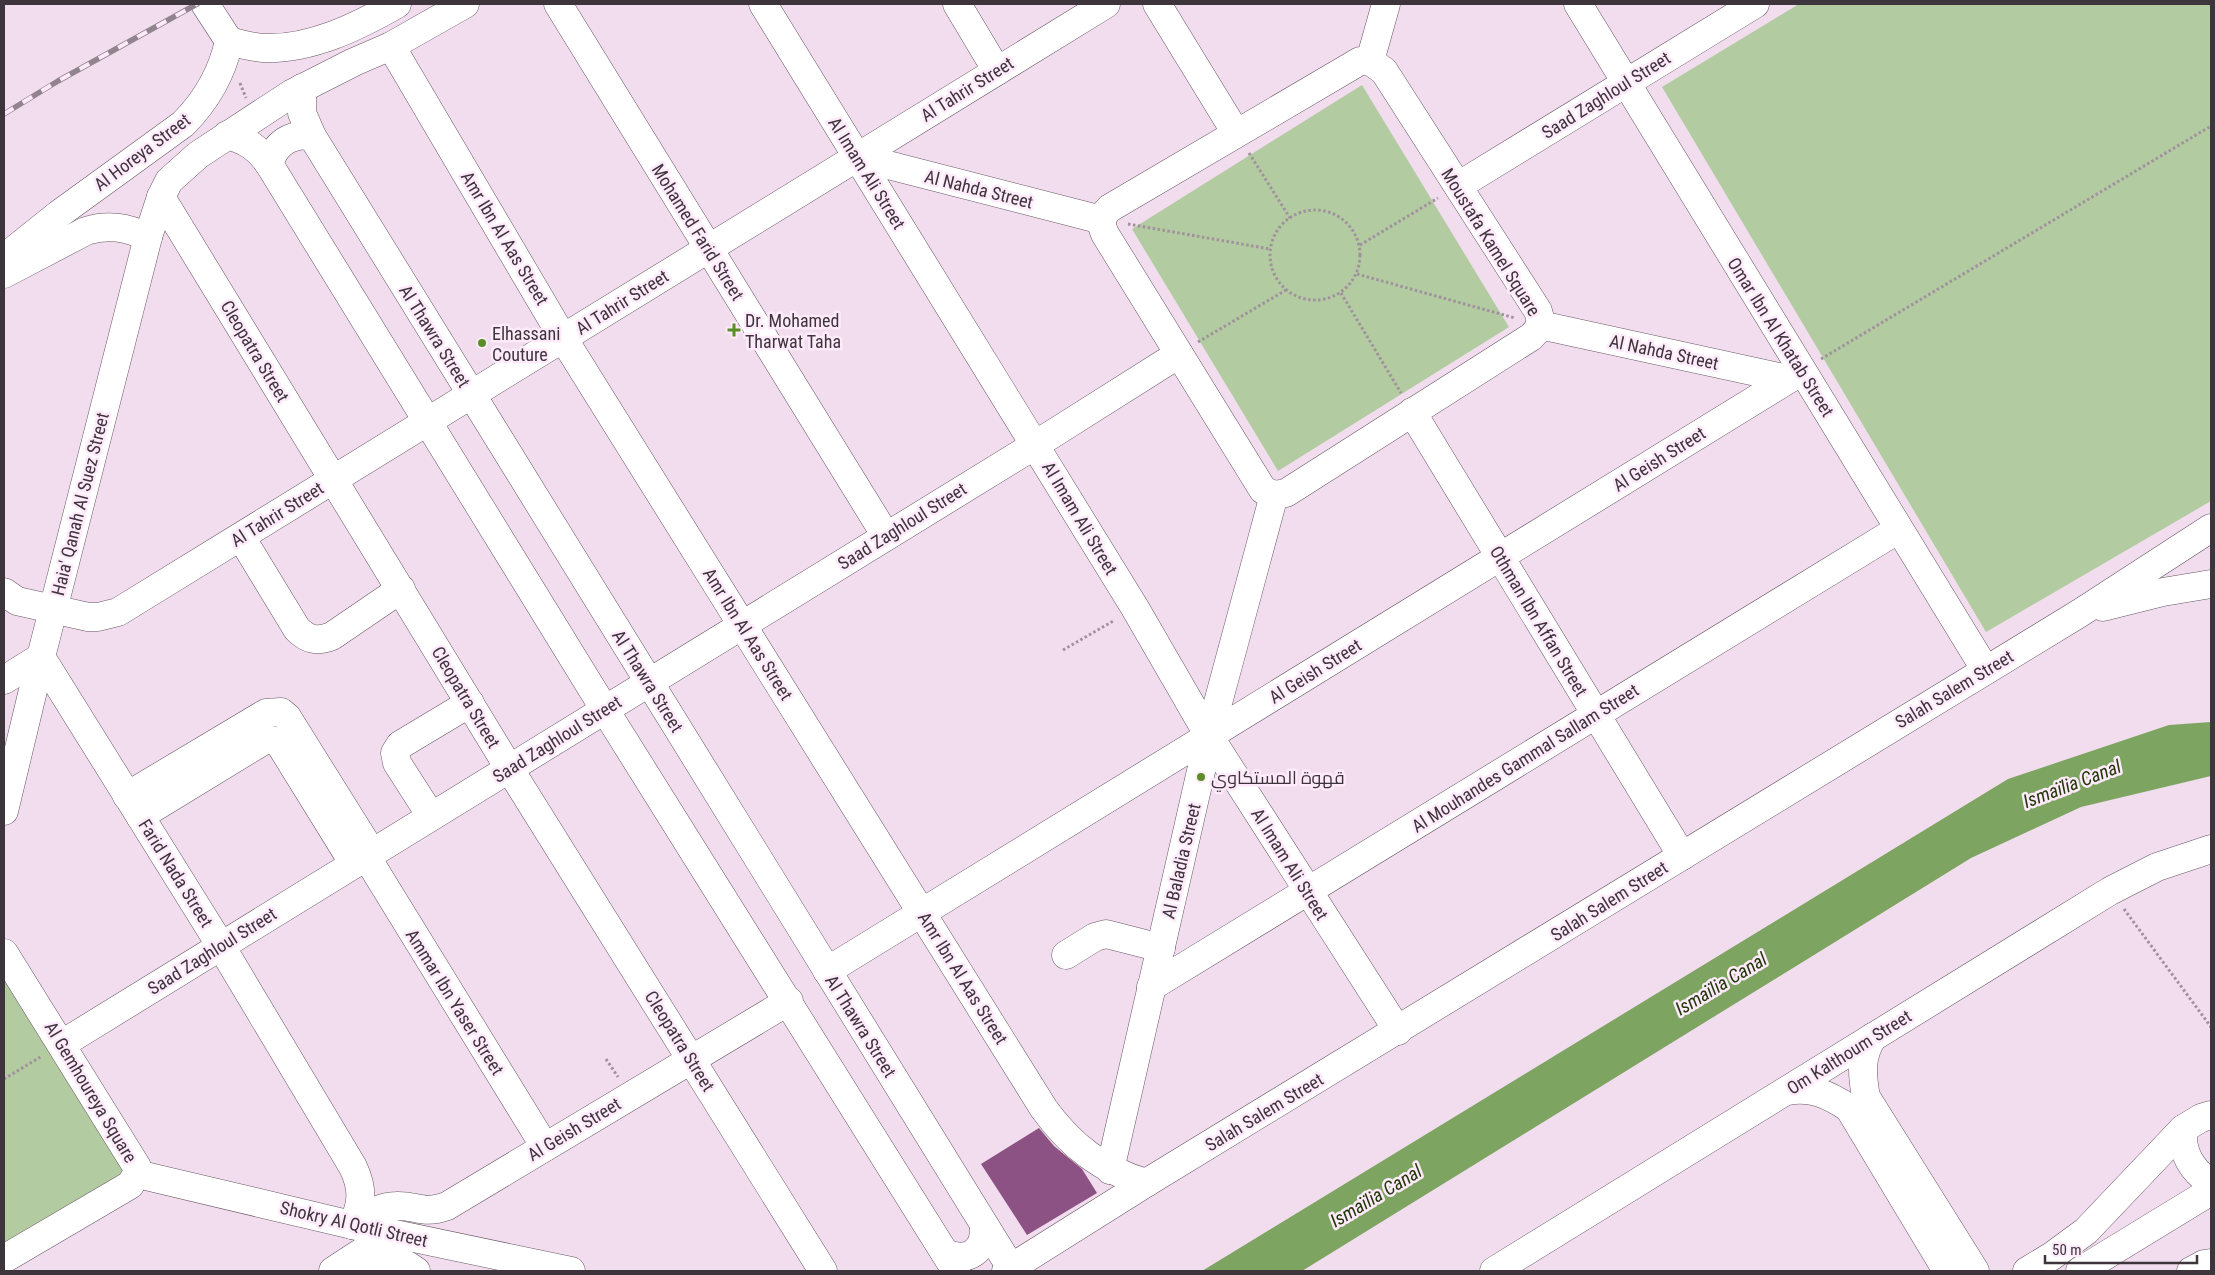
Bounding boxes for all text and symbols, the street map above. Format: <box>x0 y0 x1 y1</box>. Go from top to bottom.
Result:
street label: Saad Zaghloul Street <box>1538 47 1674 143</box>
street label: Al Tahrir Street <box>917 52 1017 126</box>
street label: Al Horeya Street <box>90 109 194 195</box>
street label: Al Imam Ali Street <box>824 113 910 233</box>
street label: Mohamed Farid Street <box>648 160 748 304</box>
street label: Moustafa Kamel Square <box>1437 164 1545 320</box>
street label: Al Nahda Street <box>923 165 1035 213</box>
street label: Amr Ibn Al Aas Street <box>457 167 553 309</box>
street label: Omar Ibn Al Khatab Street <box>1723 254 1839 420</box>
street label: Al Tahrir Street <box>572 265 672 339</box>
street label: Al Thawra Street <box>395 281 475 391</box>
street label: Cleopatra Street <box>216 296 294 406</box>
place label: Dr. Mohamed Tharwat Taha <box>745 310 841 352</box>
place label: Elhassani Couture <box>492 323 560 365</box>
marker: Dr. Mohamed Tharwat Taha <box>727 323 741 337</box>
street label: Al Nahda Street <box>1608 330 1720 374</box>
marker: Elhassani Couture <box>476 337 488 349</box>
street label: Haia' Qanah Al Suez Street <box>47 410 113 598</box>
street label: Al Geish Street <box>1609 422 1709 496</box>
street label: Al Imam Ali Street <box>1038 458 1122 578</box>
street label: Al Tahrir Street <box>227 477 327 551</box>
street label: Saad Zaghloul Street <box>834 478 970 574</box>
street label: Othman Ibn Affan Street <box>1486 542 1592 700</box>
street label: Amr Ibn Al Aas Street <box>699 564 797 704</box>
street label: Al Thawra Street <box>608 626 688 736</box>
street label: Al Geish Street <box>1265 634 1365 708</box>
street label: Cleopatra Street <box>427 642 505 752</box>
street label: Salah Salem Street <box>1891 646 2017 732</box>
street label: Al Mouhandes Gammal Sallam Street <box>1408 679 1642 837</box>
street label: Saad Zaghloul Street <box>489 691 625 787</box>
water label: Ismaïlia Canal <box>2020 755 2125 813</box>
place label: قهوة المستكاوي <box>1211 767 1345 792</box>
marker: قهوة المستكاوي <box>1195 771 1207 783</box>
street label: Al Baladia Street <box>1158 801 1204 921</box>
street label: Al Imam Ali Street <box>1247 804 1333 924</box>
street label: Farid Nada Street <box>134 815 218 931</box>
street label: Salah Salem Street <box>1547 857 1671 945</box>
street label: Saad Zaghloul Street <box>144 903 280 999</box>
street label: Amr Ibn Al Aas Street <box>914 908 1012 1048</box>
street label: Ammar Ibn Yaser Street <box>402 925 508 1079</box>
water label: Ismaïlia Canal <box>1671 947 1772 1020</box>
street label: Al Thawra Street <box>821 971 901 1081</box>
street label: Cleopatra Street <box>641 987 719 1095</box>
street label: Om Kalthoum Street <box>1783 1005 1915 1099</box>
street label: Al Gemhoureya Square <box>41 1018 141 1166</box>
street label: Salah Salem Street <box>1201 1069 1327 1155</box>
street label: Al Geish Street <box>524 1093 624 1165</box>
water label: Ismaïlia Canal <box>1326 1159 1427 1232</box>
street label: Shokry Al Qotli Street <box>278 1197 430 1251</box>
scale bar <box>2045 1232 2198 1264</box>
text: 50 m <box>2052 1241 2082 1259</box>

